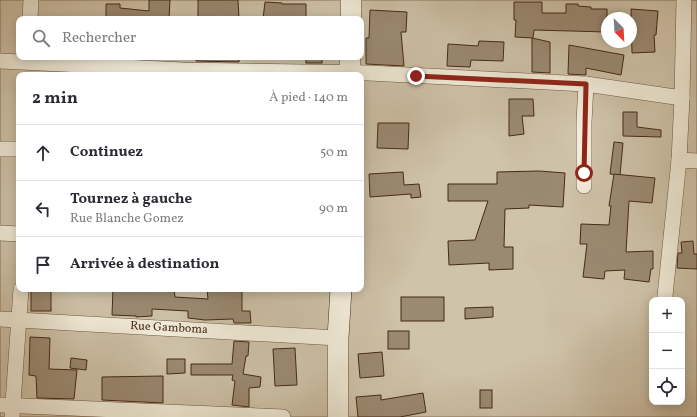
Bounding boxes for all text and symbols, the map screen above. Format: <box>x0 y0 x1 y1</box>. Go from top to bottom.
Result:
north arrow <box>601 12 637 48</box>
search box <box>16 16 364 60</box>
icon: search <box>30 27 52 49</box>
text: Rechercher <box>62 28 136 49</box>
route end <box>407 67 425 85</box>
text: 2 min <box>32 87 78 110</box>
text: À pied · 140 m <box>269 89 348 107</box>
icon: ahead <box>32 142 54 164</box>
text: Continuez <box>70 142 143 163</box>
text: 50 m <box>320 144 348 162</box>
route start <box>575 164 593 182</box>
text: Tournez à gauche <box>70 189 192 210</box>
icon: left <box>32 198 54 220</box>
text: 90 m <box>319 200 348 218</box>
text: Rue Blanche Gomez <box>70 210 184 228</box>
icon: arrive <box>32 254 54 276</box>
text: Arrivée à destination <box>70 254 219 275</box>
map controls <box>649 297 685 405</box>
button: + <box>649 297 685 333</box>
street label: Rue Gamboma <box>130 318 208 338</box>
button: − <box>649 333 685 369</box>
button: locate <box>649 369 685 405</box>

